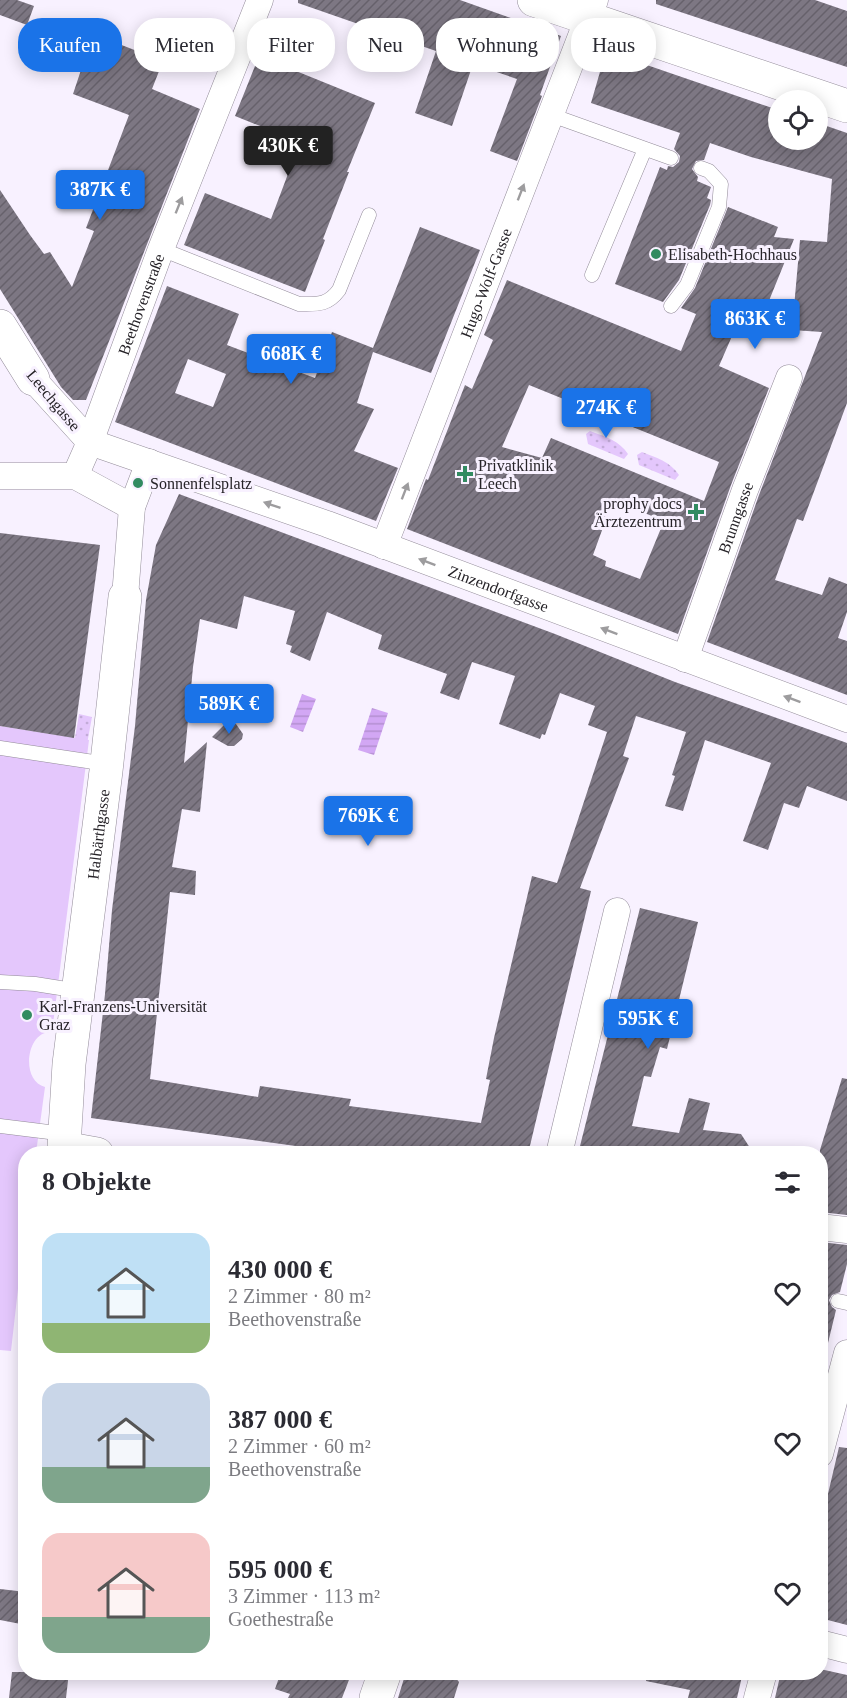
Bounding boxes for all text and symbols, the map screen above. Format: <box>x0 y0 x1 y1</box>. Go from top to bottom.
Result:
chip: Kaufen <box>18 18 122 72</box>
chip: Mieten <box>134 18 235 72</box>
chip: Filter <box>247 18 335 72</box>
chip: Neu <box>347 18 424 72</box>
chip: Wohnung <box>436 18 559 72</box>
chip: Haus <box>571 18 656 72</box>
map controls <box>768 90 828 150</box>
button: locate <box>768 90 828 150</box>
pin: 430K € <box>239 126 337 177</box>
text: 430K € <box>258 134 318 156</box>
pin: 387K € <box>51 170 149 221</box>
text: 387K € <box>70 178 130 200</box>
one-way arrow <box>517 183 526 201</box>
one-way arrow <box>174 195 184 213</box>
street label: Hugo-Wolf-Gasse <box>457 226 515 340</box>
place label: Elisabeth-Hochhaus <box>668 246 797 263</box>
marker: Elisabeth-Hochhaus <box>649 247 663 261</box>
street label: Beethovenstraße <box>115 251 168 357</box>
pin: 863K € <box>706 299 804 350</box>
text: 863K € <box>725 307 785 329</box>
pin: 668K € <box>242 334 340 385</box>
text: 668K € <box>261 342 321 364</box>
street label: Leechgasse <box>23 367 84 435</box>
pin: 274K € <box>557 388 655 439</box>
text: 274K € <box>576 396 636 418</box>
place label: Privatklinik Leech <box>478 457 554 492</box>
marker: Privatklinik Leech <box>456 465 474 483</box>
place label: Sonnenfelsplatz <box>150 475 252 493</box>
marker: Sonnenfelsplatz <box>131 476 145 490</box>
street label: Brunngasse <box>715 480 756 556</box>
one-way arrow <box>400 482 410 500</box>
place label: prophy docs Ärztezentrum <box>594 495 683 530</box>
one-way arrow <box>263 500 281 509</box>
marker: prophy docs Ärztezentrum <box>687 503 705 521</box>
one-way arrow <box>418 557 436 567</box>
street label: Zinzendorfgasse <box>446 562 551 615</box>
one-way arrow <box>600 625 618 635</box>
pin: 589K € <box>180 684 278 735</box>
text: 589K € <box>199 692 259 714</box>
one-way arrow <box>783 693 801 703</box>
street label: Halbärthgasse <box>84 788 113 880</box>
pin: 769K € <box>319 796 417 847</box>
text: 769K € <box>338 804 398 826</box>
place label: Karl-Franzens-Universität Graz <box>39 998 207 1033</box>
pin: 595K € <box>599 999 697 1050</box>
text: 595K € <box>618 1007 678 1029</box>
marker: Karl-Franzens-Universität Graz <box>20 1008 34 1022</box>
icon: filters <box>771 1166 804 1199</box>
text: 8 Objekte <box>42 1167 151 1196</box>
text: 430 000 € <box>228 1255 332 1284</box>
icon: home <box>90 1257 162 1329</box>
icon: heart <box>771 1277 804 1310</box>
text: 2 Zimmer · 80 m² <box>228 1285 371 1307</box>
text: Beethovenstraße <box>228 1308 361 1330</box>
text: 387 000 € <box>228 1405 332 1434</box>
icon: home <box>90 1407 162 1479</box>
icon: heart <box>771 1427 804 1460</box>
text: 2 Zimmer · 60 m² <box>228 1435 371 1457</box>
text: Beethovenstraße <box>228 1458 361 1480</box>
text: 595 000 € <box>228 1555 332 1584</box>
icon: home <box>90 1557 162 1629</box>
icon: heart <box>771 1577 804 1610</box>
text: 3 Zimmer · 113 m² <box>228 1585 380 1607</box>
text: Goethestraße <box>228 1608 334 1630</box>

